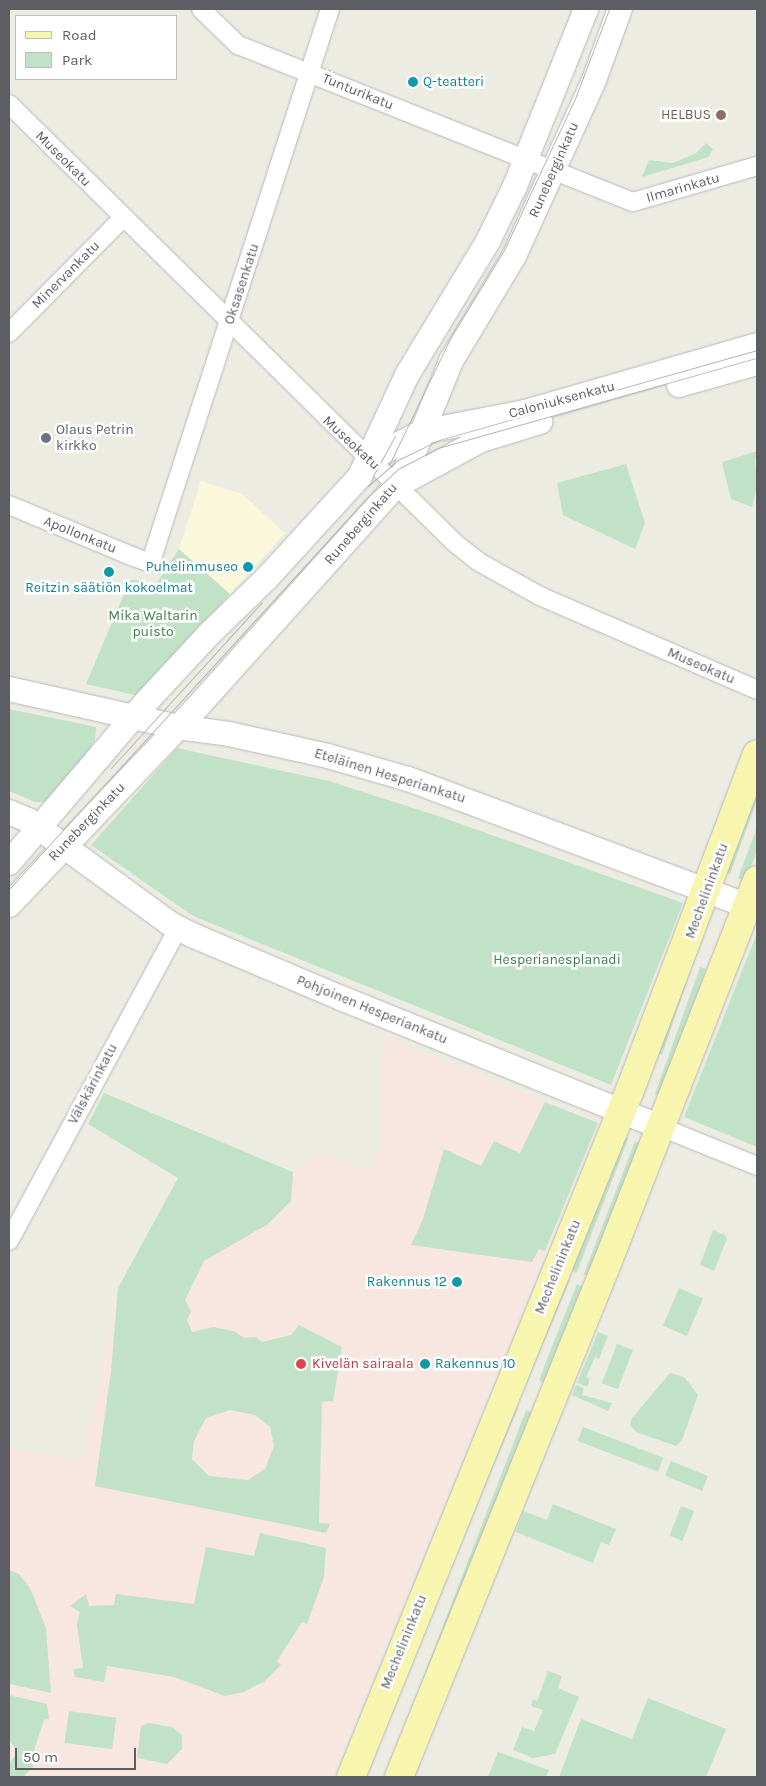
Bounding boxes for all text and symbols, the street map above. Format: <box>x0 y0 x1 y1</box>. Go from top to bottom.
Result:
legend <box>15 15 178 80</box>
text: Road <box>62 26 97 44</box>
text: Park <box>62 51 92 69</box>
street label: Tunturikatu <box>320 70 396 114</box>
place label: Q-teatteri <box>423 74 484 90</box>
marker: Q-teatteri <box>407 76 419 88</box>
place label: HELBUS <box>661 107 711 123</box>
marker: HELBUS <box>715 109 727 121</box>
street label: Runeberginkatu <box>525 120 583 220</box>
street label: Museokatu <box>32 128 94 190</box>
street label: Ilmarinkatu <box>644 169 722 207</box>
street label: Minervankatu <box>29 238 103 312</box>
street label: Oksasenkatu <box>221 241 263 327</box>
street label: Caloniuksenkatu <box>507 378 617 422</box>
street label: Museokatu <box>319 412 383 474</box>
place label: Olaus Petrin kirkko <box>56 422 134 454</box>
marker: Olaus Petrin kirkko <box>40 432 52 444</box>
street label: Runeberginkatu <box>321 480 401 568</box>
street label: Apollonkatu <box>41 513 119 557</box>
place label: Puhelinmuseo <box>146 559 238 575</box>
marker: Puhelinmuseo <box>242 561 254 573</box>
marker: Reitzin säätiön kokoelmat <box>103 566 115 578</box>
place label: Reitzin säätiön kokoelmat <box>25 580 193 596</box>
park label: Mika Waltarin puisto <box>108 608 198 640</box>
street label: Museokatu <box>665 644 737 688</box>
street label: Eteläinen Hesperiankatu <box>312 745 468 807</box>
street label: Runeberginkatu <box>45 779 129 865</box>
street label: Mechelininkatu <box>682 841 732 941</box>
park label: Hesperianesplanadi <box>493 952 621 968</box>
street label: Pohjoinen Hesperiankatu <box>294 972 450 1048</box>
street label: Välskärinkatu <box>65 1041 121 1127</box>
street label: Mechelininkatu <box>531 1217 585 1317</box>
place label: Rakennus 12 <box>367 1274 447 1290</box>
marker: Rakennus 12 <box>451 1276 463 1288</box>
place label: Kivelän sairaala <box>312 1356 414 1372</box>
place label: Rakennus 10 <box>435 1356 515 1372</box>
marker: Kivelän sairaala <box>294 1357 308 1371</box>
marker: Rakennus 10 <box>419 1358 431 1370</box>
street label: Mechelininkatu <box>377 1592 431 1692</box>
scale bar <box>18 1738 139 1770</box>
text: 50 m <box>23 1748 58 1766</box>

